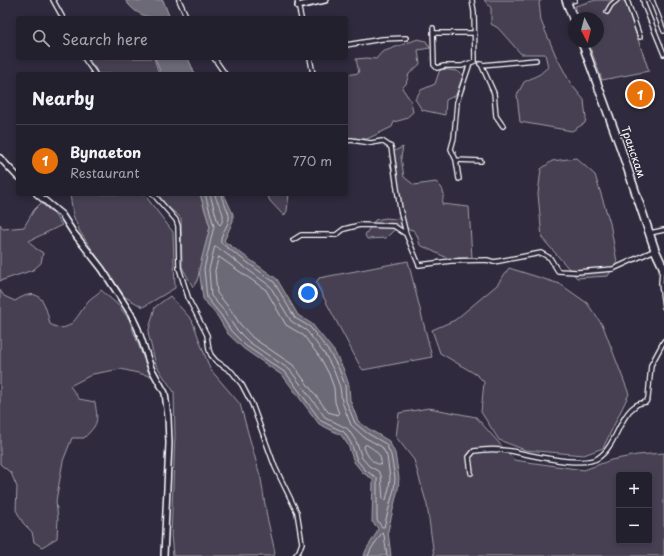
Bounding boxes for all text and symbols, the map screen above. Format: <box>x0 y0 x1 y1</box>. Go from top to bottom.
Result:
north arrow <box>568 12 604 48</box>
search box <box>16 16 348 60</box>
icon: search <box>30 27 52 49</box>
text: Search here <box>62 27 148 50</box>
pin: 1 <box>627 79 653 109</box>
text: Nearby <box>32 85 94 111</box>
street label: Транскам <box>617 124 651 180</box>
text: Bynaeton <box>70 140 141 163</box>
text: 1 <box>42 151 48 170</box>
text: 770 m <box>292 151 332 170</box>
text: Restaurant <box>70 163 140 182</box>
your location <box>298 283 318 303</box>
map controls <box>616 472 652 544</box>
button: + <box>616 472 652 508</box>
button: − <box>616 508 652 544</box>

